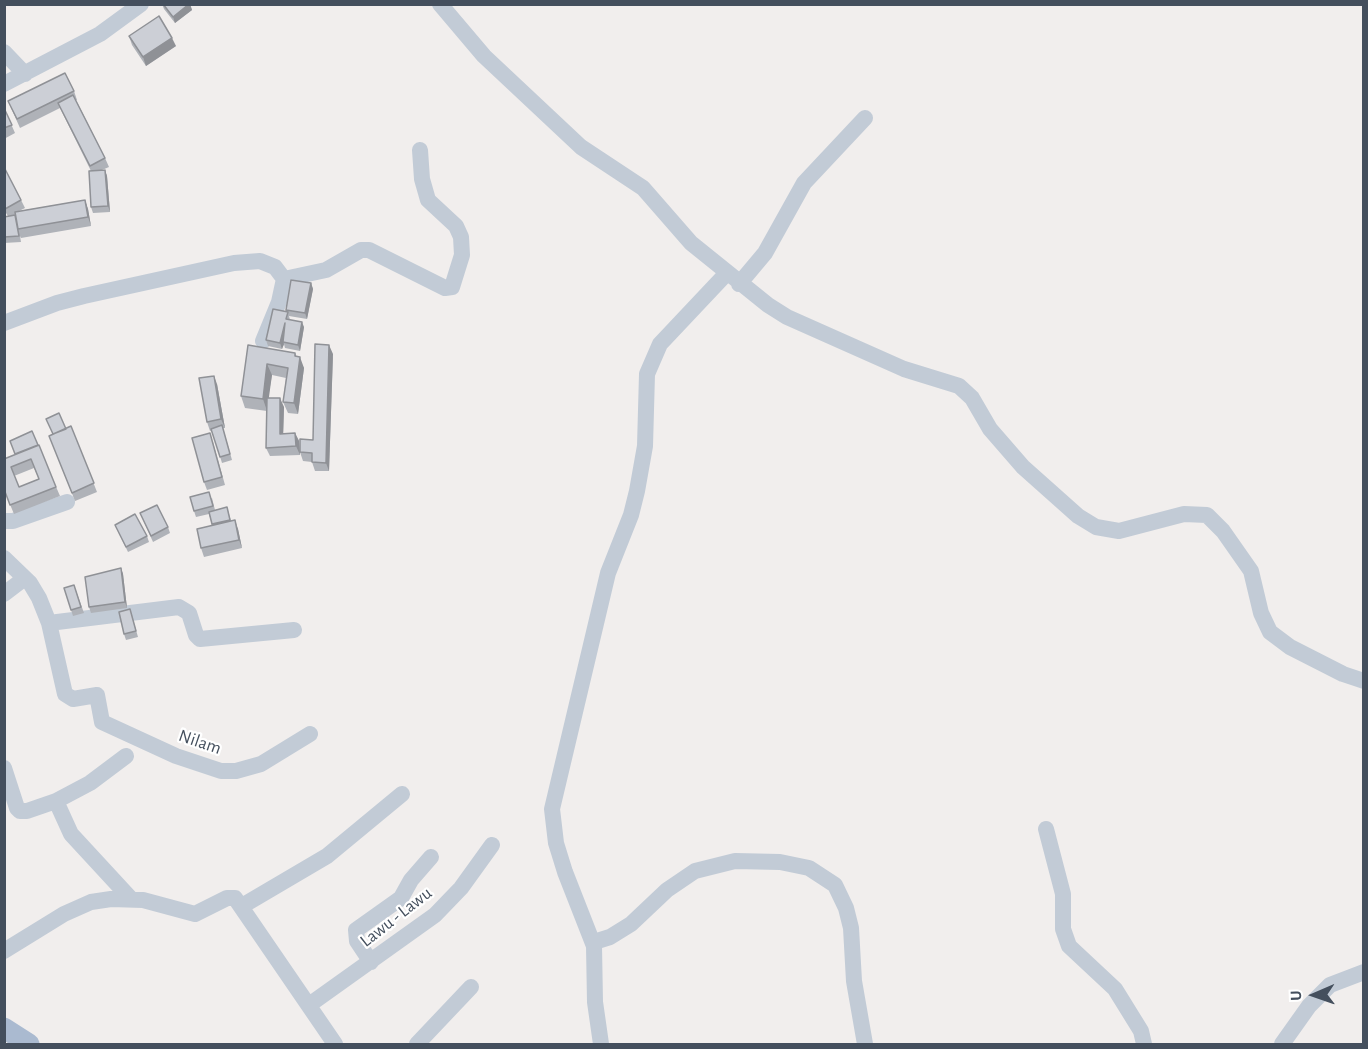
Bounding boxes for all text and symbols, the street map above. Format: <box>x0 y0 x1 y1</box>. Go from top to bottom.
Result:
street label: Nilam <box>176 725 224 759</box>
street label: Lawu - Lawu <box>356 882 436 952</box>
north arrow <box>1284 965 1344 1025</box>
text: U <box>1288 990 1304 1001</box>

